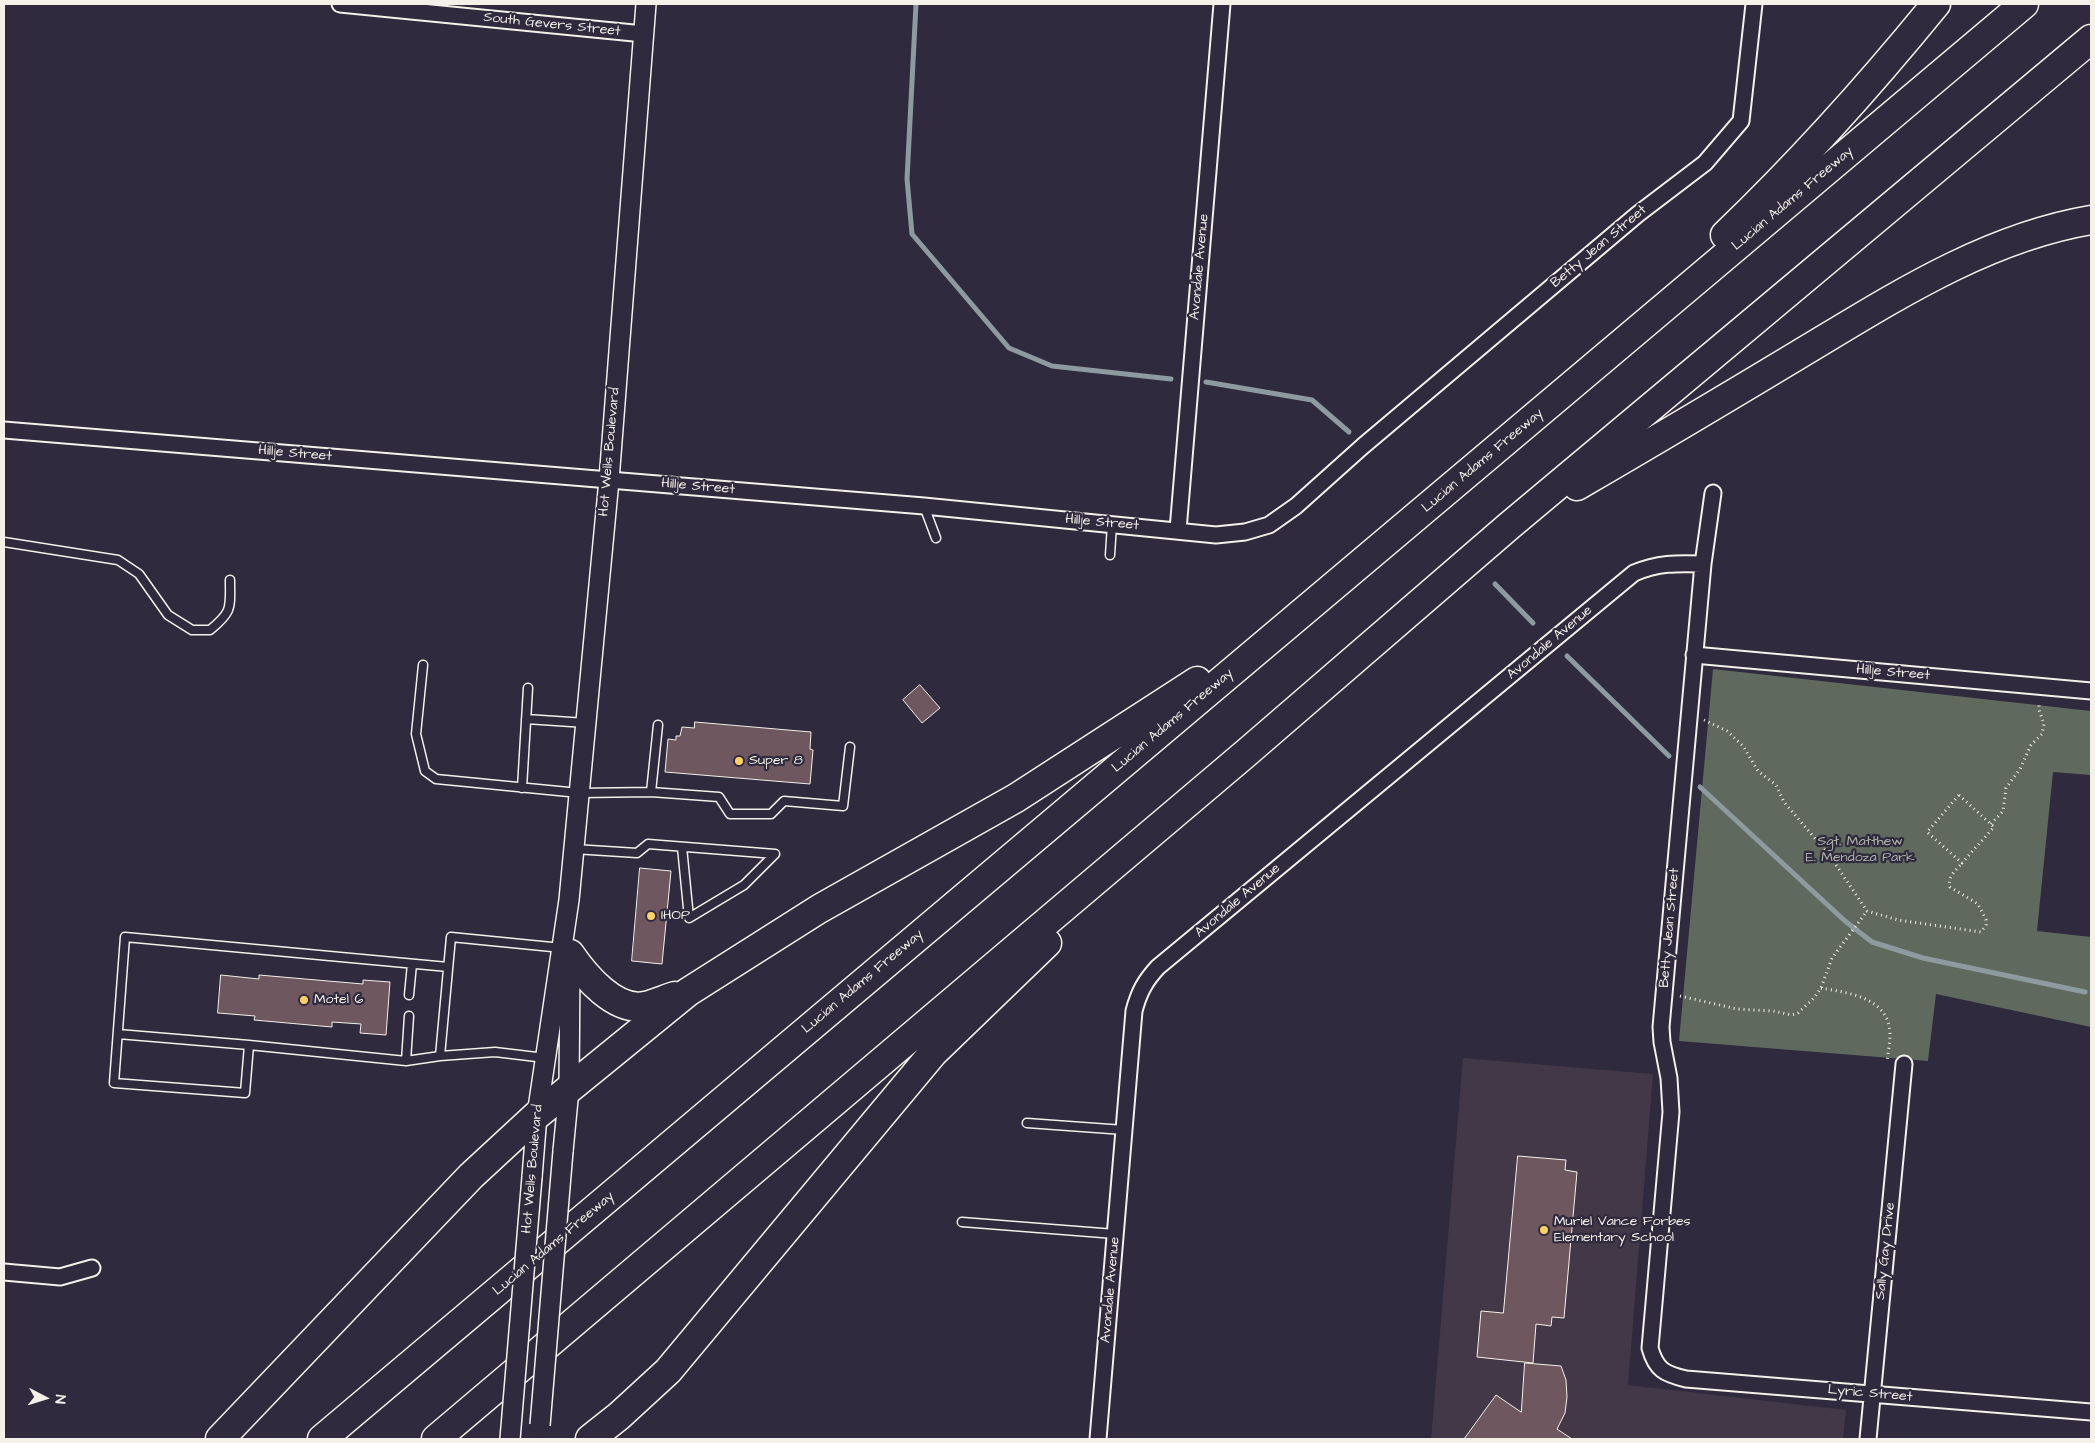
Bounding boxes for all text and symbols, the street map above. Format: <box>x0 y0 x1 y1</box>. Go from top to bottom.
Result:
street label: South Gevers Street <box>483 9 621 41</box>
street label: Lucian Adams Freeway <box>1729 143 1857 255</box>
street label: Betty Jean Street <box>1548 202 1650 292</box>
street label: Avondale Avenue <box>1187 213 1213 321</box>
street label: Hot Wells Boulevard <box>596 387 624 517</box>
street label: Lucian Adams Freeway <box>1419 405 1547 517</box>
street label: Hillje Street <box>257 442 333 466</box>
street label: Hillje Street <box>660 475 736 499</box>
street label: Hillje Street <box>1064 511 1140 535</box>
street label: Avondale Avenue <box>1504 602 1596 684</box>
street label: Hillje Street <box>1855 661 1931 685</box>
street label: Lucian Adams Freeway <box>1109 665 1237 777</box>
place label: Super 8 <box>749 753 803 769</box>
marker: Super 8 <box>733 755 745 767</box>
park label: Sgt. Matthew E. Mendoza Park <box>1805 834 1915 866</box>
street label: Avondale Avenue <box>1192 860 1284 942</box>
street label: Betty Jean Street <box>1656 867 1684 989</box>
place label: IHOP <box>661 908 690 924</box>
marker: IHOP <box>645 910 657 922</box>
street label: Lucian Adams Freeway <box>799 926 927 1038</box>
place label: Motel 6 <box>314 992 363 1008</box>
marker: Motel 6 <box>298 994 310 1006</box>
street label: Hot Wells Boulevard <box>519 1104 547 1234</box>
street label: Lucian Adams Freeway <box>490 1188 618 1300</box>
street label: Sally Gay Drive <box>1873 1202 1899 1300</box>
place label: Muriel Vance Forbes Elementary School <box>1554 1214 1691 1246</box>
marker: Muriel Vance Forbes Elementary School <box>1538 1224 1550 1236</box>
street label: Avondale Avenue <box>1098 1236 1124 1344</box>
north arrow <box>20 1373 70 1423</box>
street label: Lyric Street <box>1827 1382 1913 1406</box>
text: N <box>50 1394 70 1405</box>

